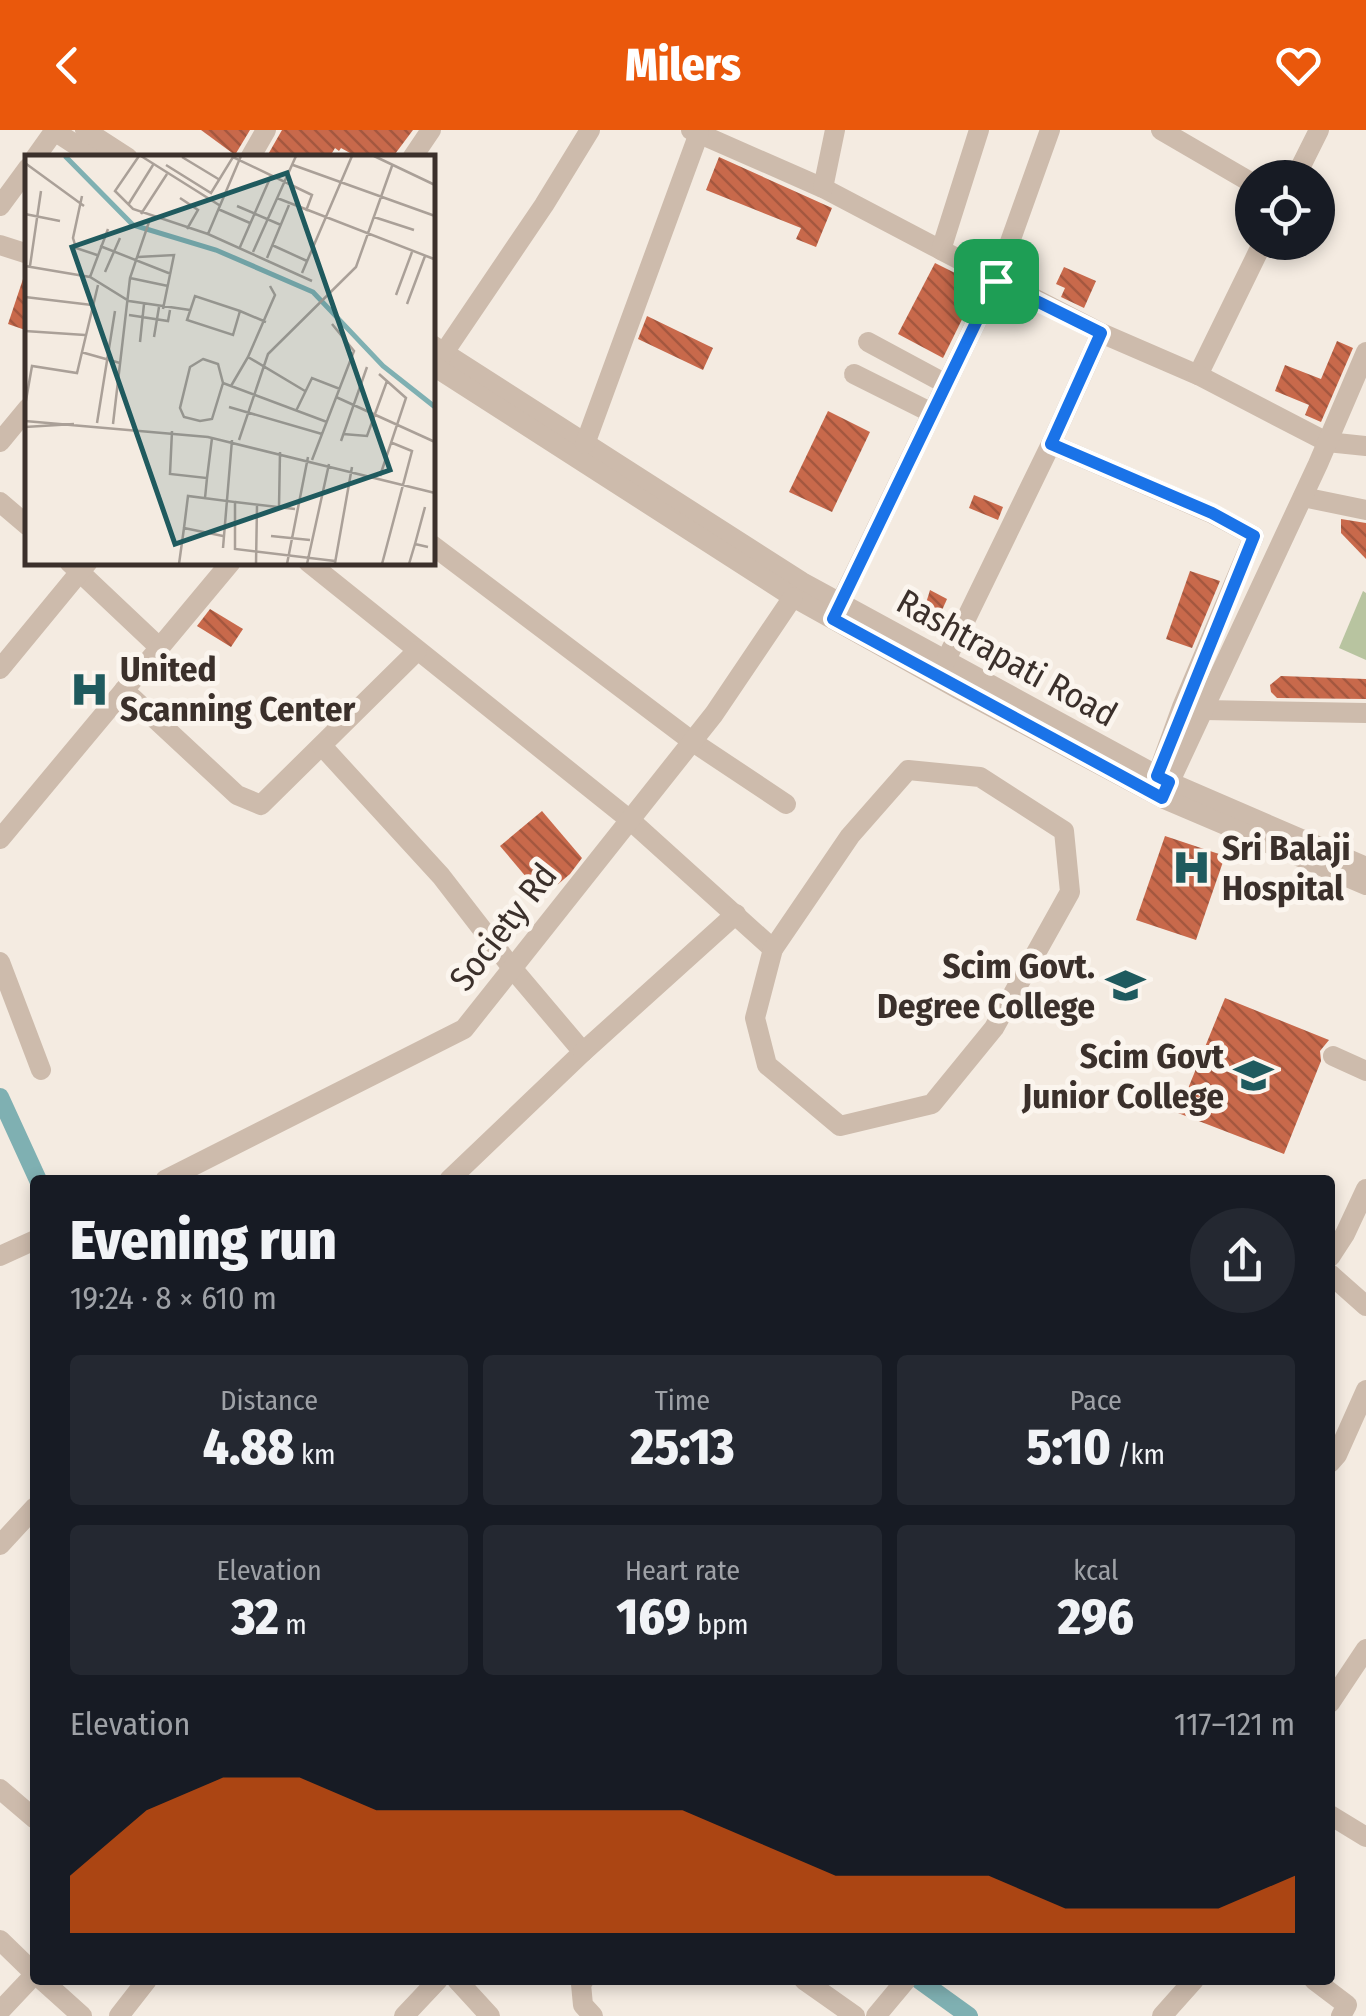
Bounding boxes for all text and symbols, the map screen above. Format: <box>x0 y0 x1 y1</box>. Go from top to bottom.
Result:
icon: back <box>40 38 95 93</box>
text: Milers <box>625 38 741 92</box>
icon: heart <box>1271 38 1326 93</box>
inset map <box>25 155 435 565</box>
map controls <box>1235 160 1335 260</box>
button: locate <box>1235 160 1335 260</box>
pin <box>954 239 1039 324</box>
icon: arrive <box>969 254 1024 309</box>
street label: Rashtrapati Road <box>890 580 1124 736</box>
place label: United Scanning Center <box>120 648 355 730</box>
hospital icon: United Scanning Center <box>69 668 111 710</box>
place label: Sri Balaji Hospital <box>1222 827 1351 909</box>
hospital icon: Sri Balaji Hospital <box>1171 847 1213 889</box>
street label: Society Rd <box>440 855 566 999</box>
place label: Scim Govt. Degree College <box>877 945 1095 1027</box>
school or university icon: Scim Govt. Degree College <box>1104 965 1146 1007</box>
place label: Scim Govt Junior College <box>1021 1035 1225 1117</box>
school or university icon: Scim Govt Junior College <box>1233 1055 1275 1097</box>
text: Evening run <box>70 1208 337 1274</box>
button: share <box>1190 1208 1295 1313</box>
text: 19:24 · 8 × 610 m <box>70 1279 277 1317</box>
text: Distance <box>220 1384 318 1417</box>
text: Time <box>655 1384 710 1417</box>
text: Pace <box>1070 1384 1122 1417</box>
text: 4.88 <box>203 1417 294 1477</box>
text: 25:13 <box>630 1417 735 1477</box>
text: 5:10 <box>1027 1417 1111 1477</box>
text: km <box>294 1438 335 1471</box>
text: /km <box>1111 1438 1165 1471</box>
text: Elevation <box>216 1554 322 1587</box>
text: Heart rate <box>625 1554 740 1587</box>
text: kcal <box>1073 1554 1119 1587</box>
text: 32 <box>232 1587 279 1647</box>
text: 169 <box>617 1587 691 1647</box>
text: 296 <box>1058 1587 1134 1647</box>
text: m <box>279 1608 307 1641</box>
text: bpm <box>691 1608 748 1641</box>
text: Elevation <box>70 1705 190 1743</box>
text: 117–121 m <box>1174 1705 1295 1743</box>

